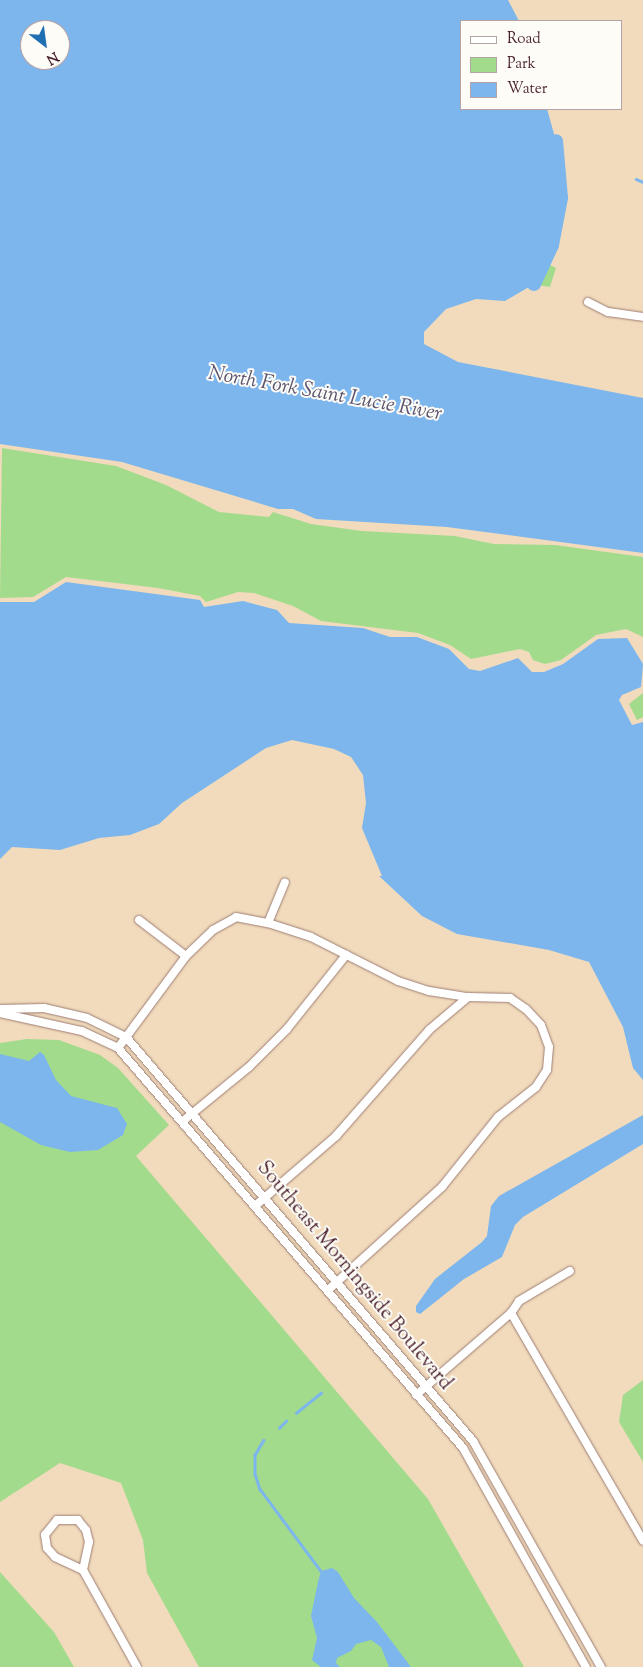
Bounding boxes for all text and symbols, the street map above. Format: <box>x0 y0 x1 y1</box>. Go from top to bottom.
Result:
north arrow <box>20 20 70 70</box>
legend <box>460 20 623 110</box>
text: Road <box>507 29 541 50</box>
text: N <box>42 46 62 69</box>
text: Park <box>507 54 536 75</box>
text: Water <box>507 79 547 100</box>
water label: North Fork Saint Lucie River <box>206 361 444 427</box>
street label: Southeast Morningside Boulevard <box>251 1157 457 1395</box>

